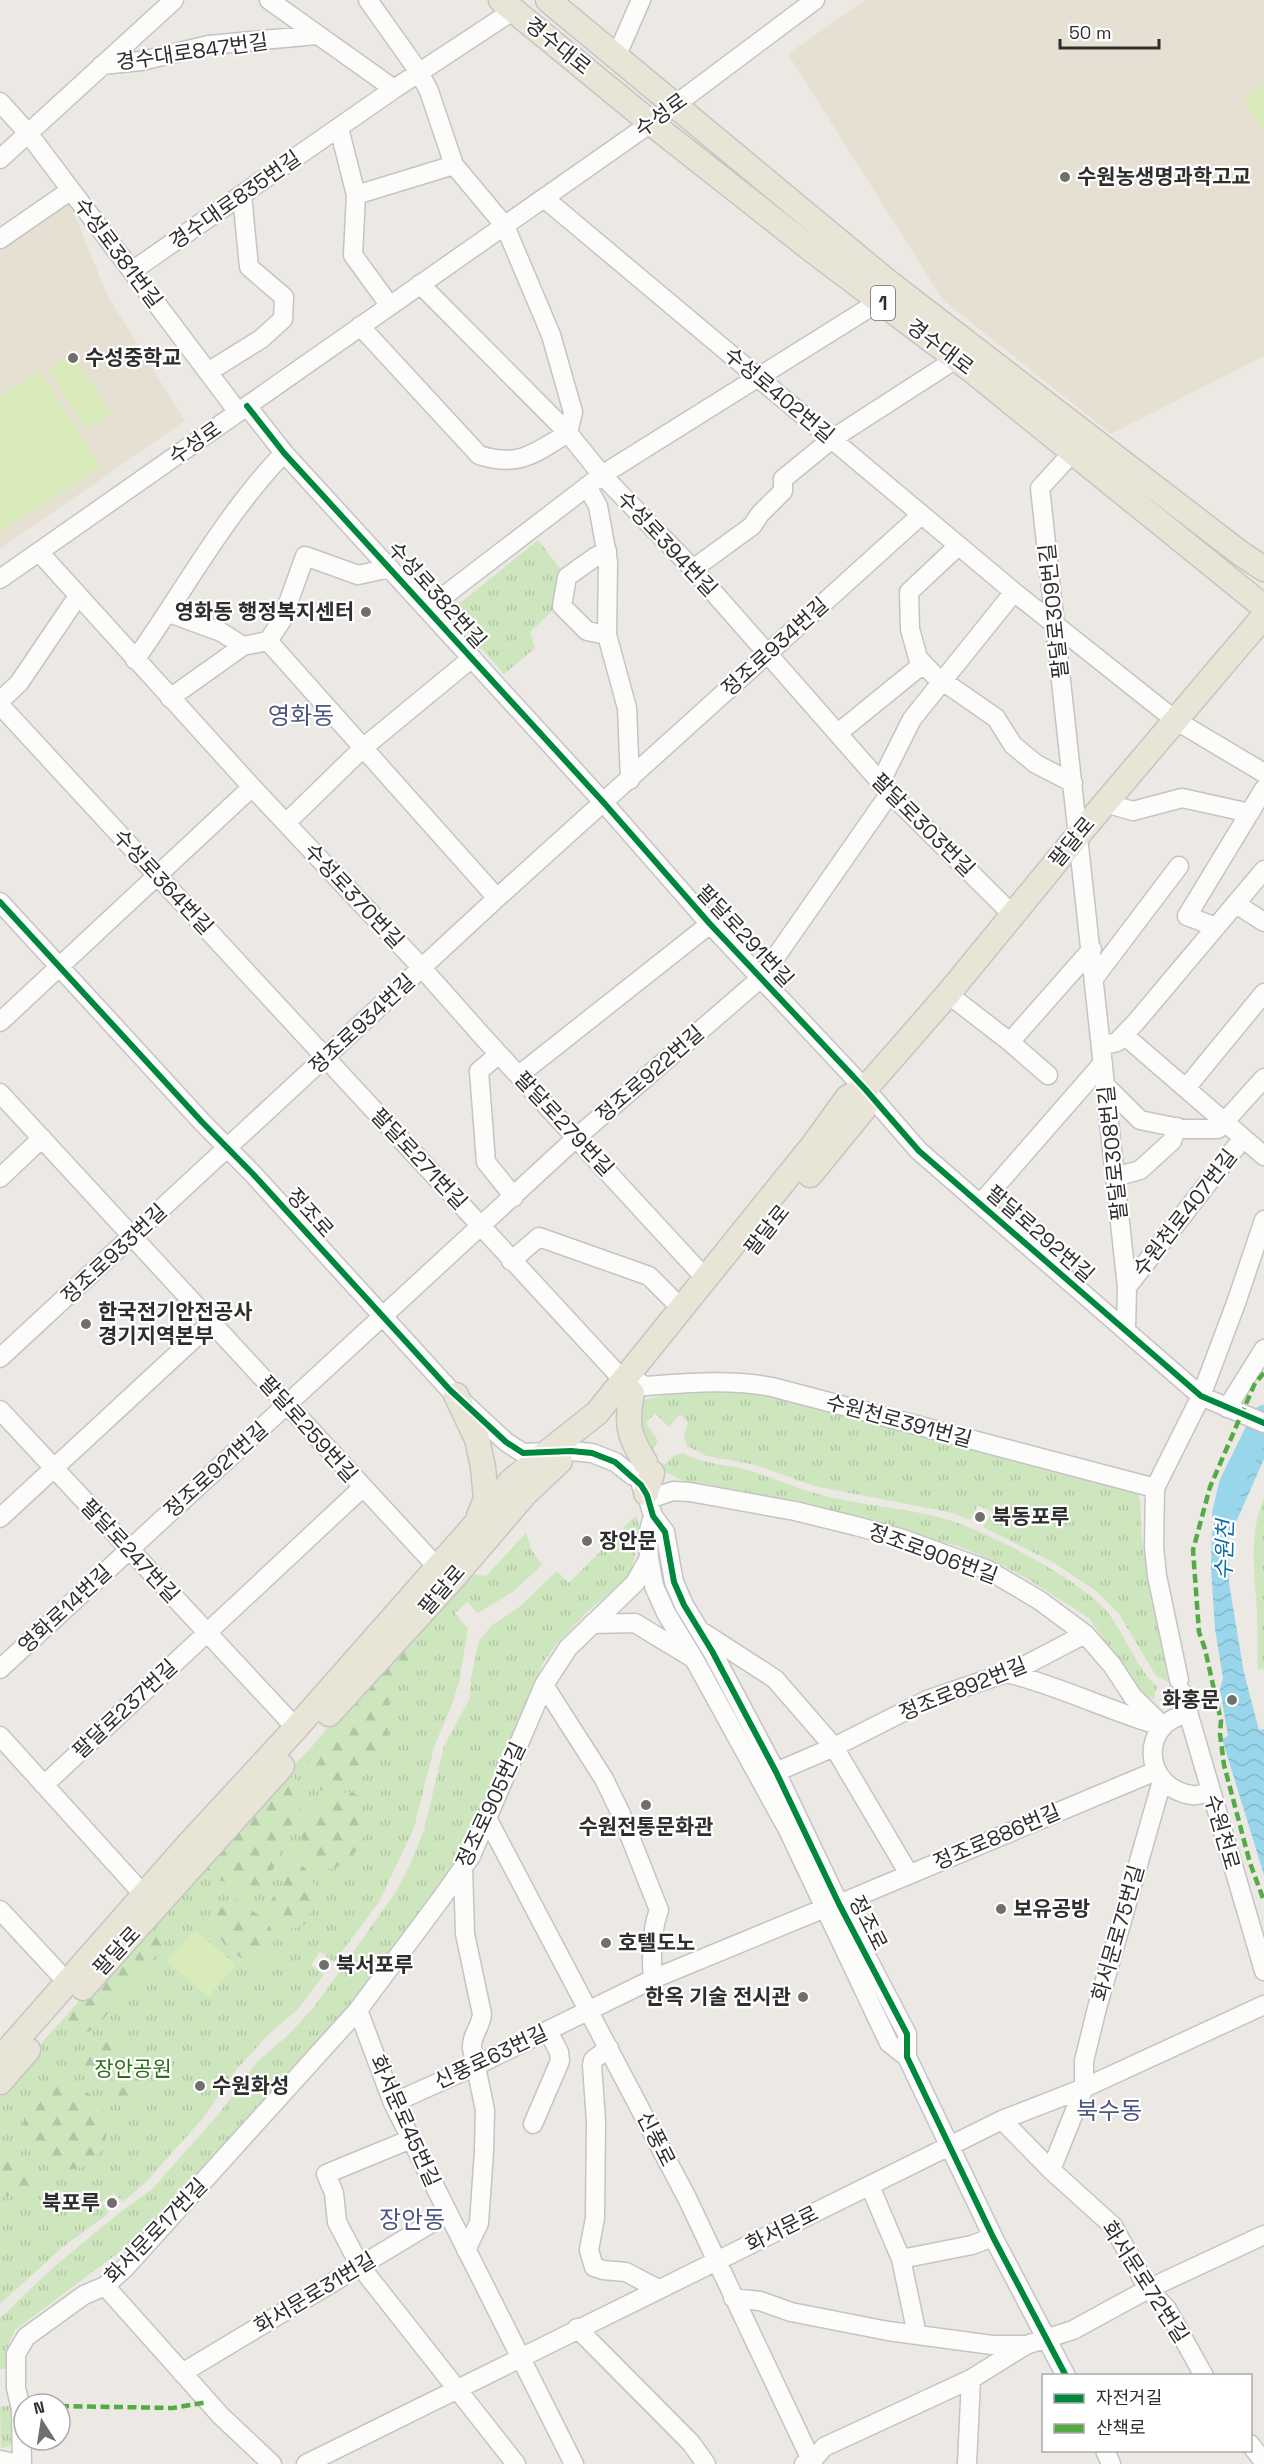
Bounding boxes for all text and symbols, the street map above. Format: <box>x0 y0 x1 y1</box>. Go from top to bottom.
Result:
street label: 경수대로 <box>520 11 597 80</box>
scale bar <box>1060 12 1159 50</box>
text: 50 m <box>1069 21 1111 44</box>
street label: 경수대로847번길 <box>114 27 270 76</box>
street label: 수성로 <box>629 87 692 143</box>
street label: 경수대로835번길 <box>164 144 306 255</box>
place label: 수원농생명과학고교 <box>1077 163 1251 190</box>
marker: 수원농생명과학고교 <box>1058 170 1072 184</box>
street label: 수성로381번길 <box>68 192 169 313</box>
road number: 1 <box>871 286 895 320</box>
street label: 경수대로 <box>901 313 979 381</box>
street label: 수성로402번길 <box>719 341 840 449</box>
place label: 수성중학교 <box>85 344 182 371</box>
marker: 수성중학교 <box>66 351 80 365</box>
street label: 수성로 <box>163 415 226 470</box>
street label: 수성로394번길 <box>611 485 723 602</box>
street label: 수성로382번길 <box>382 535 493 654</box>
street label: 팔달로309번길 <box>1033 542 1074 680</box>
street label: 정조로934번길 <box>715 591 834 702</box>
place label: 영화동 행정복지센터 <box>175 598 354 625</box>
marker: 영화동 행정복지센터 <box>359 605 373 619</box>
district label: 영화동 <box>268 700 334 731</box>
street label: 팔달로303번길 <box>866 767 981 882</box>
street label: 팔달로 <box>1043 811 1101 873</box>
street label: 수성로364번길 <box>107 823 219 940</box>
street label: 수성로370번길 <box>299 837 410 954</box>
street label: 팔달로291번길 <box>691 879 800 993</box>
street label: 정조로934번길 <box>303 968 420 1080</box>
street label: 정조로922번길 <box>590 1019 709 1128</box>
street label: 팔달로279번길 <box>509 1066 620 1182</box>
street label: 팔달로308번길 <box>1092 1084 1133 1222</box>
street label: 팔달로271번길 <box>365 1102 473 1215</box>
street label: 수원천로407번길 <box>1127 1144 1243 1282</box>
street label: 팔달로292번길 <box>981 1179 1100 1288</box>
street label: 정조로 <box>281 1182 340 1243</box>
street label: 정조로933번길 <box>55 1198 172 1309</box>
street label: 팔달로 <box>738 1199 795 1261</box>
place label: 한국전기안전공사 경기지역본부 <box>98 1298 253 1349</box>
marker: 한국전기안전공사 경기지역본부 <box>79 1317 93 1331</box>
street label: 팔달로259번길 <box>253 1370 363 1488</box>
street label: 수원천로391번길 <box>823 1388 975 1453</box>
street label: 정조로921번길 <box>158 1416 273 1523</box>
street label: 팔달로247번길 <box>75 1493 186 1608</box>
place label: 북동포루 <box>992 1503 1069 1530</box>
marker: 북동포루 <box>973 1510 987 1524</box>
water label: 수원천 <box>1209 1516 1239 1581</box>
street label: 정조로906번길 <box>865 1518 1002 1589</box>
place label: 장안문 <box>599 1527 657 1554</box>
marker: 장안문 <box>580 1534 594 1548</box>
street label: 영화로14번길 <box>12 1558 117 1659</box>
street label: 팔달로 <box>412 1559 471 1620</box>
street label: 정조로892번길 <box>895 1651 1031 1726</box>
street label: 팔달로237번길 <box>67 1653 183 1764</box>
place label: 화홍문 <box>1162 1686 1220 1713</box>
marker: 화홍문 <box>1225 1693 1239 1707</box>
street label: 정조로905번길 <box>450 1738 531 1872</box>
street label: 수원천로 <box>1199 1791 1246 1873</box>
marker: 수원전통문화관 <box>639 1798 653 1812</box>
street label: 정조로886번길 <box>929 1798 1065 1875</box>
place label: 수원전통문화관 <box>578 1813 714 1840</box>
street label: 화서문로75번길 <box>1085 1862 1150 2004</box>
street label: 정조로 <box>843 1891 894 1955</box>
place label: 보유공방 <box>1013 1895 1090 1922</box>
marker: 보유공방 <box>994 1902 1008 1916</box>
street label: 팔달로 <box>87 1920 146 1981</box>
place label: 호텔도노 <box>618 1929 695 1956</box>
marker: 호텔도노 <box>599 1936 613 1950</box>
place label: 북서포루 <box>336 1951 413 1978</box>
marker: 북서포루 <box>317 1958 331 1972</box>
place label: 한옥 기술 전시관 <box>645 1983 791 2010</box>
marker: 한옥 기술 전시관 <box>796 1990 810 2004</box>
street label: 신풍로63번길 <box>430 2019 552 2095</box>
street label: 화서문로45번길 <box>364 2051 447 2191</box>
park label: 장안공원 <box>94 2055 172 2082</box>
place label: 수원화성 <box>212 2072 289 2099</box>
marker: 수원화성 <box>193 2079 207 2093</box>
district label: 북수동 <box>1076 2095 1142 2126</box>
street label: 신풍로 <box>631 2107 682 2171</box>
street label: 화서문로17번길 <box>99 2172 213 2289</box>
place label: 북포루 <box>42 2189 100 2216</box>
marker: 북포루 <box>105 2196 119 2210</box>
street label: 화서문로 <box>741 2199 822 2258</box>
district label: 장안동 <box>379 2204 445 2235</box>
street label: 화서문로72번길 <box>1096 2216 1195 2348</box>
street label: 화서문로31번길 <box>249 2246 380 2339</box>
legend <box>1042 2374 1252 2452</box>
text: 자전거길 <box>1096 2386 1162 2409</box>
north arrow <box>12 2392 72 2452</box>
text: N <box>32 2396 46 2419</box>
text: 산책로 <box>1096 2416 1146 2439</box>

